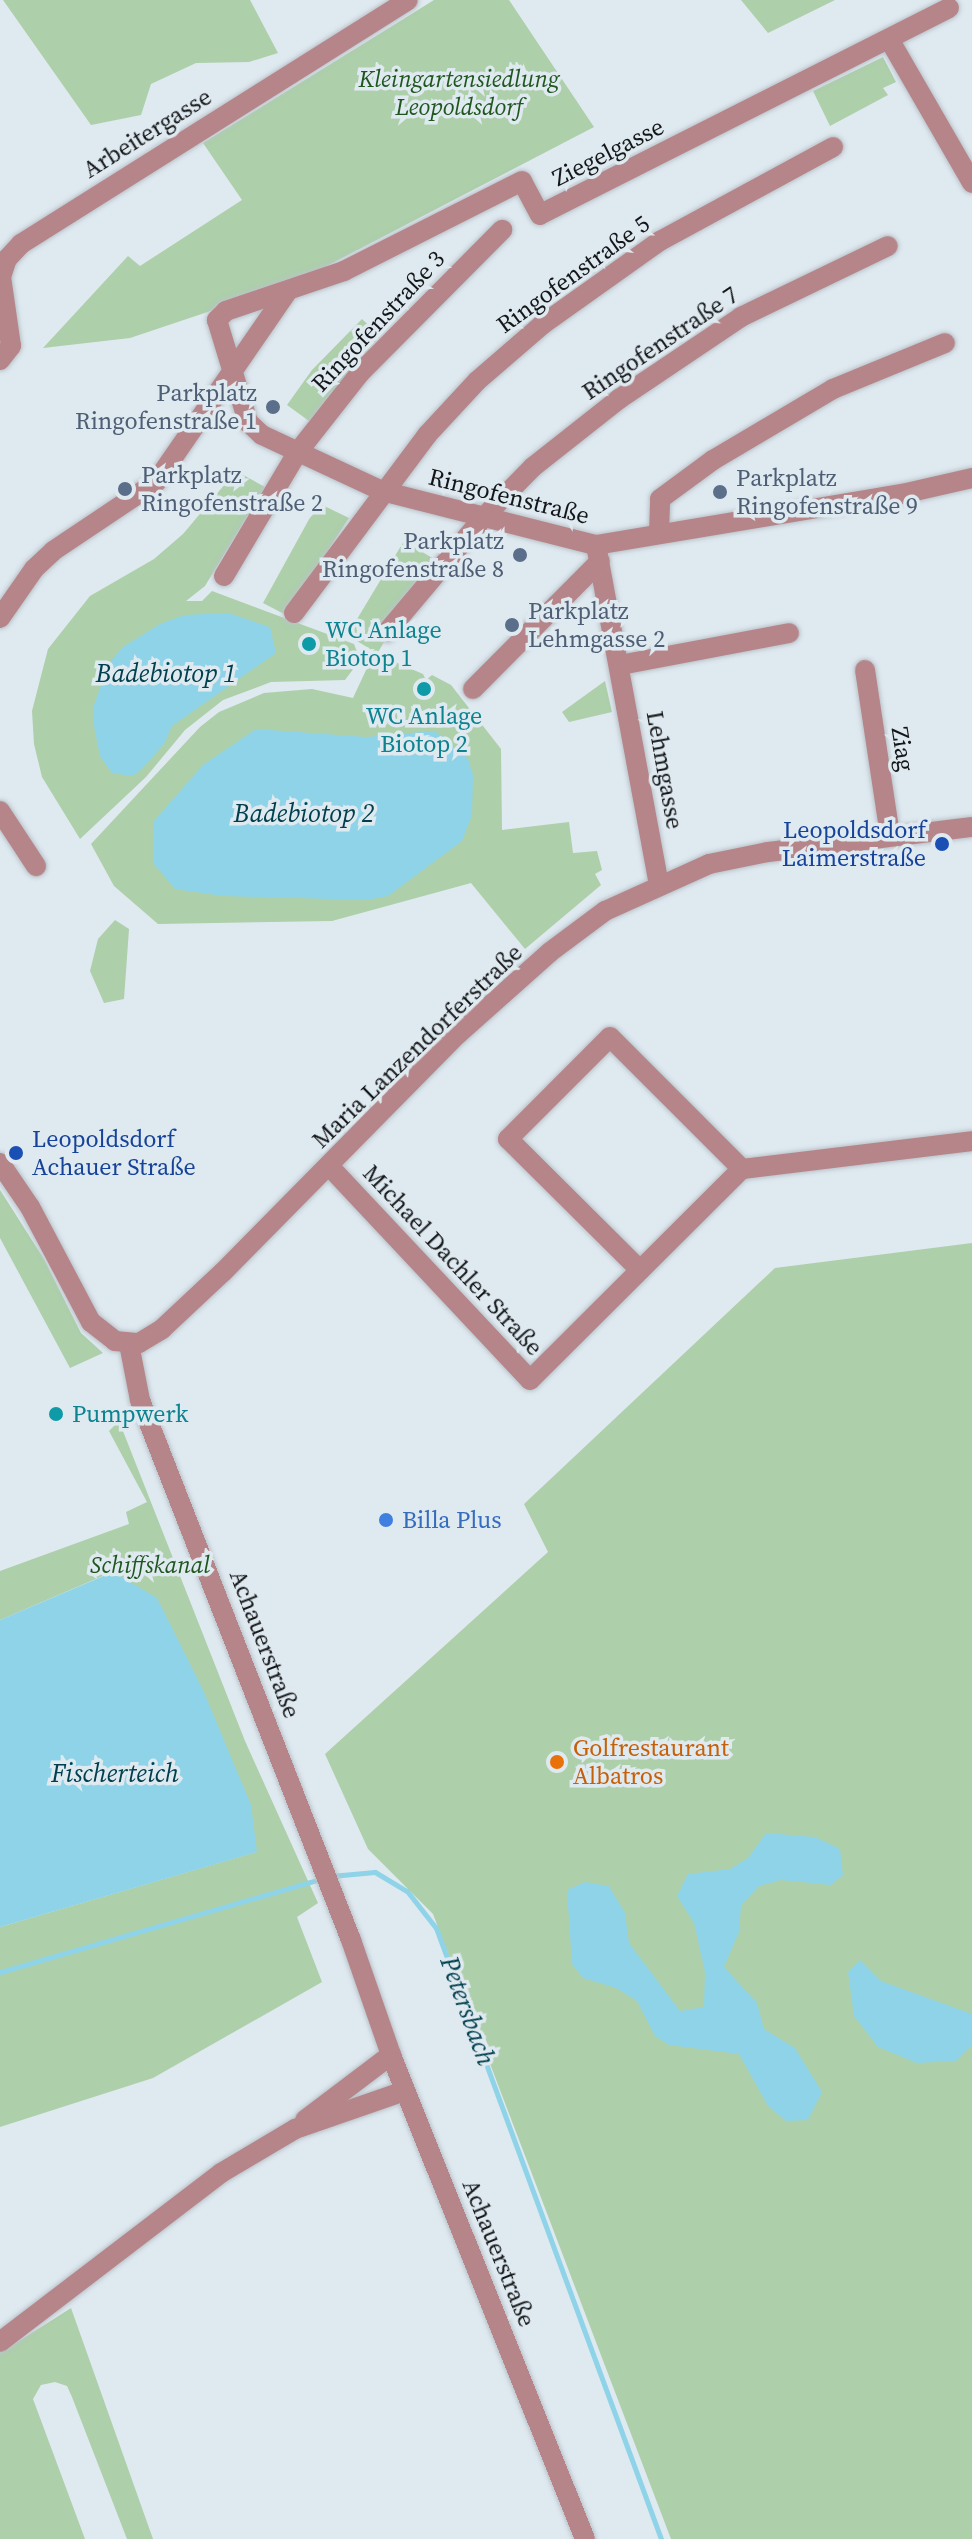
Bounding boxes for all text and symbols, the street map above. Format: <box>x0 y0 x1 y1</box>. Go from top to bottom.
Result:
park label: Kleingartensiedlung Leopoldsdorf <box>358 65 560 121</box>
street label: Arbeitergasse <box>77 82 217 184</box>
street label: Ziegelgasse <box>548 112 668 192</box>
street label: Ringofenstraße 5 <box>491 209 655 339</box>
street label: Ringofenstraße 3 <box>305 245 451 397</box>
street label: Ringofenstraße 7 <box>577 280 743 406</box>
place label: Parkplatz Ringofenstraße 1 <box>75 379 257 435</box>
marker: Parkplatz Ringofenstraße 1 <box>264 398 282 416</box>
place label: Parkplatz Ringofenstraße 2 <box>141 461 323 517</box>
street label: Ringofenstraße <box>426 462 592 530</box>
place label: Parkplatz Ringofenstraße 9 <box>736 464 918 520</box>
marker: Parkplatz Ringofenstraße 2 <box>116 480 134 498</box>
marker: Parkplatz Ringofenstraße 9 <box>711 483 729 501</box>
place label: Parkplatz Ringofenstraße 8 <box>322 527 504 583</box>
marker: Parkplatz Ringofenstraße 8 <box>511 546 529 564</box>
place label: Parkplatz Lehmgasse 2 <box>528 597 665 653</box>
place label: WC Anlage Biotop 1 <box>325 616 442 672</box>
marker: Parkplatz Lehmgasse 2 <box>503 616 521 634</box>
marker: WC Anlage Biotop 1 <box>300 635 318 653</box>
water label: Badebiotop 1 <box>95 658 237 690</box>
marker: WC Anlage Biotop 2 <box>415 680 433 698</box>
place label: WC Anlage Biotop 2 <box>366 702 482 758</box>
street label: Lehmgasse <box>640 709 690 831</box>
street label: Ziag <box>885 725 921 773</box>
water label: Badebiotop 2 <box>233 798 375 830</box>
place label: Leopoldsdorf Laimerstraße <box>782 816 926 872</box>
marker: Leopoldsdorf Laimerstraße <box>933 835 951 853</box>
street label: Maria Lanzendorferstraße <box>306 938 528 1154</box>
place label: Leopoldsdorf Achauer Straße <box>32 1125 196 1181</box>
marker: Leopoldsdorf Achauer Straße <box>7 1144 25 1162</box>
street label: Michael Dachler Straße <box>357 1159 549 1361</box>
place label: Pumpwerk <box>72 1400 188 1428</box>
marker: Pumpwerk <box>47 1405 65 1423</box>
place label: Billa Plus <box>402 1506 502 1534</box>
marker: Billa Plus <box>377 1511 395 1529</box>
park label: Schiffskanal <box>90 1551 210 1579</box>
street label: Achauerstraße <box>224 1566 306 1722</box>
place label: Golfrestaurant Albatros <box>573 1734 729 1790</box>
marker: Golfrestaurant Albatros <box>548 1753 566 1771</box>
water label: Fischerteich <box>51 1758 179 1790</box>
water label: Petersbach <box>433 1952 501 2070</box>
street label: Achauerstraße <box>456 2175 542 2331</box>

